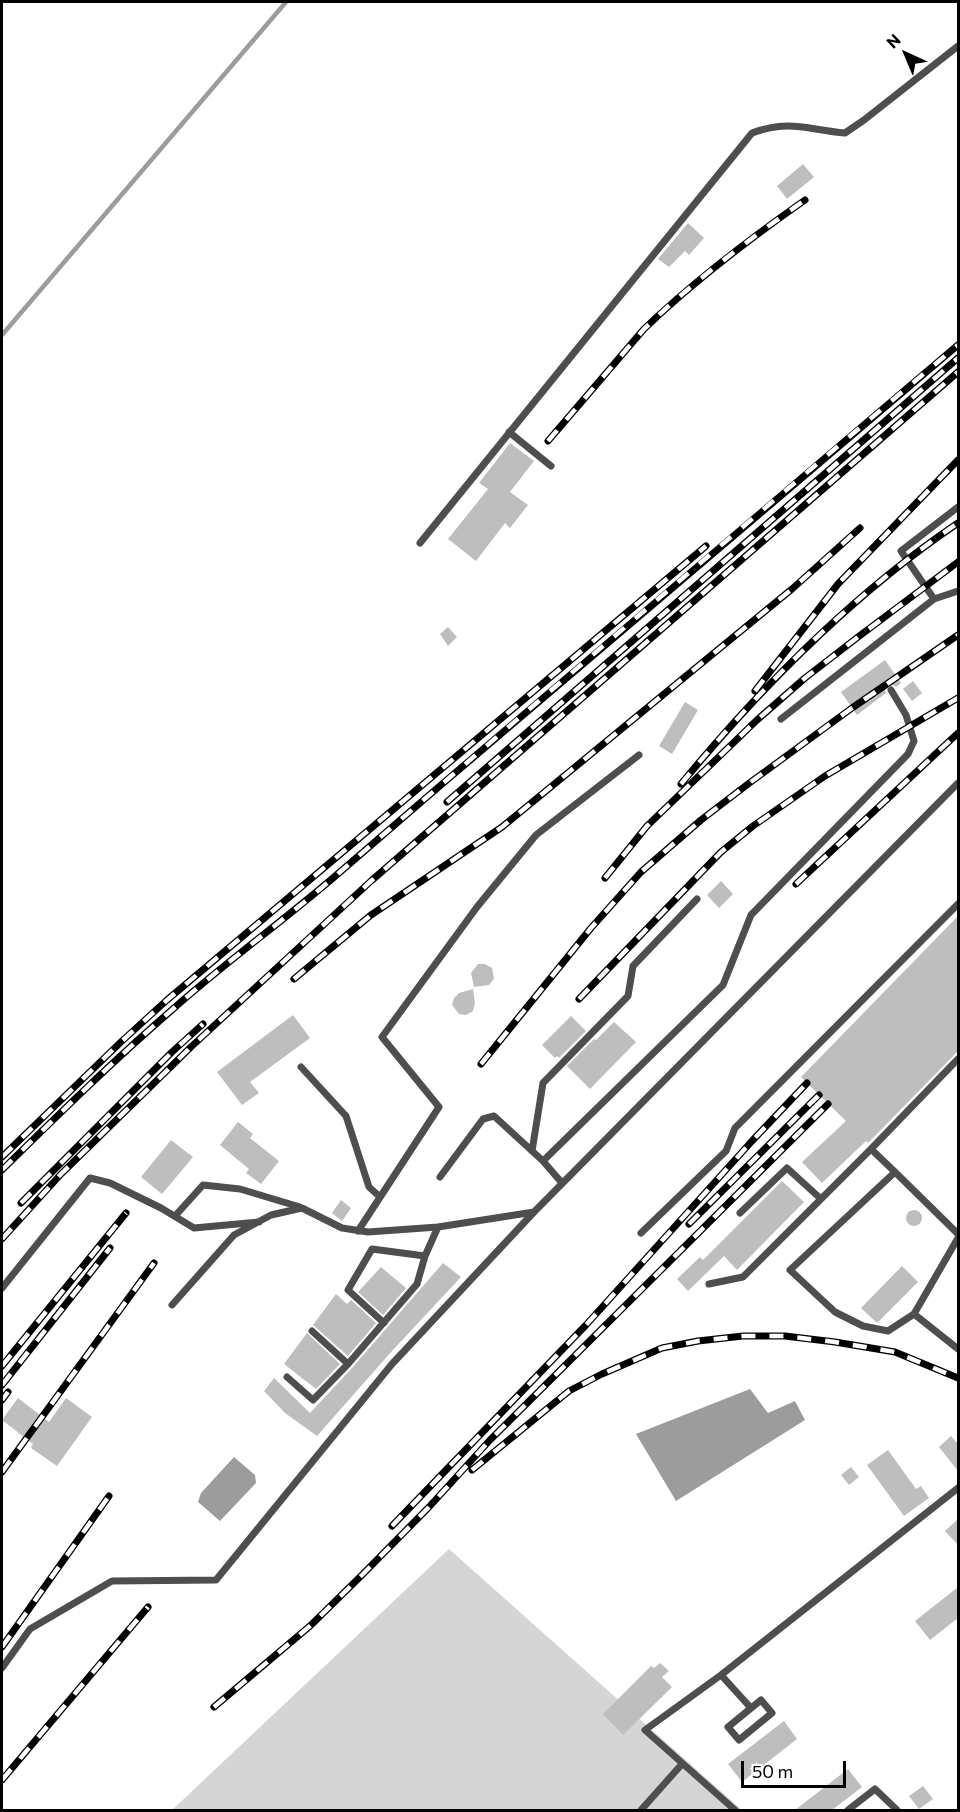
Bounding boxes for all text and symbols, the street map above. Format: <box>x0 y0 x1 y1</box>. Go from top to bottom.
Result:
north arrow <box>876 24 936 84</box>
text: N <box>882 30 904 52</box>
scale bar <box>744 1749 849 1787</box>
text: 50 m <box>752 1760 793 1782</box>

